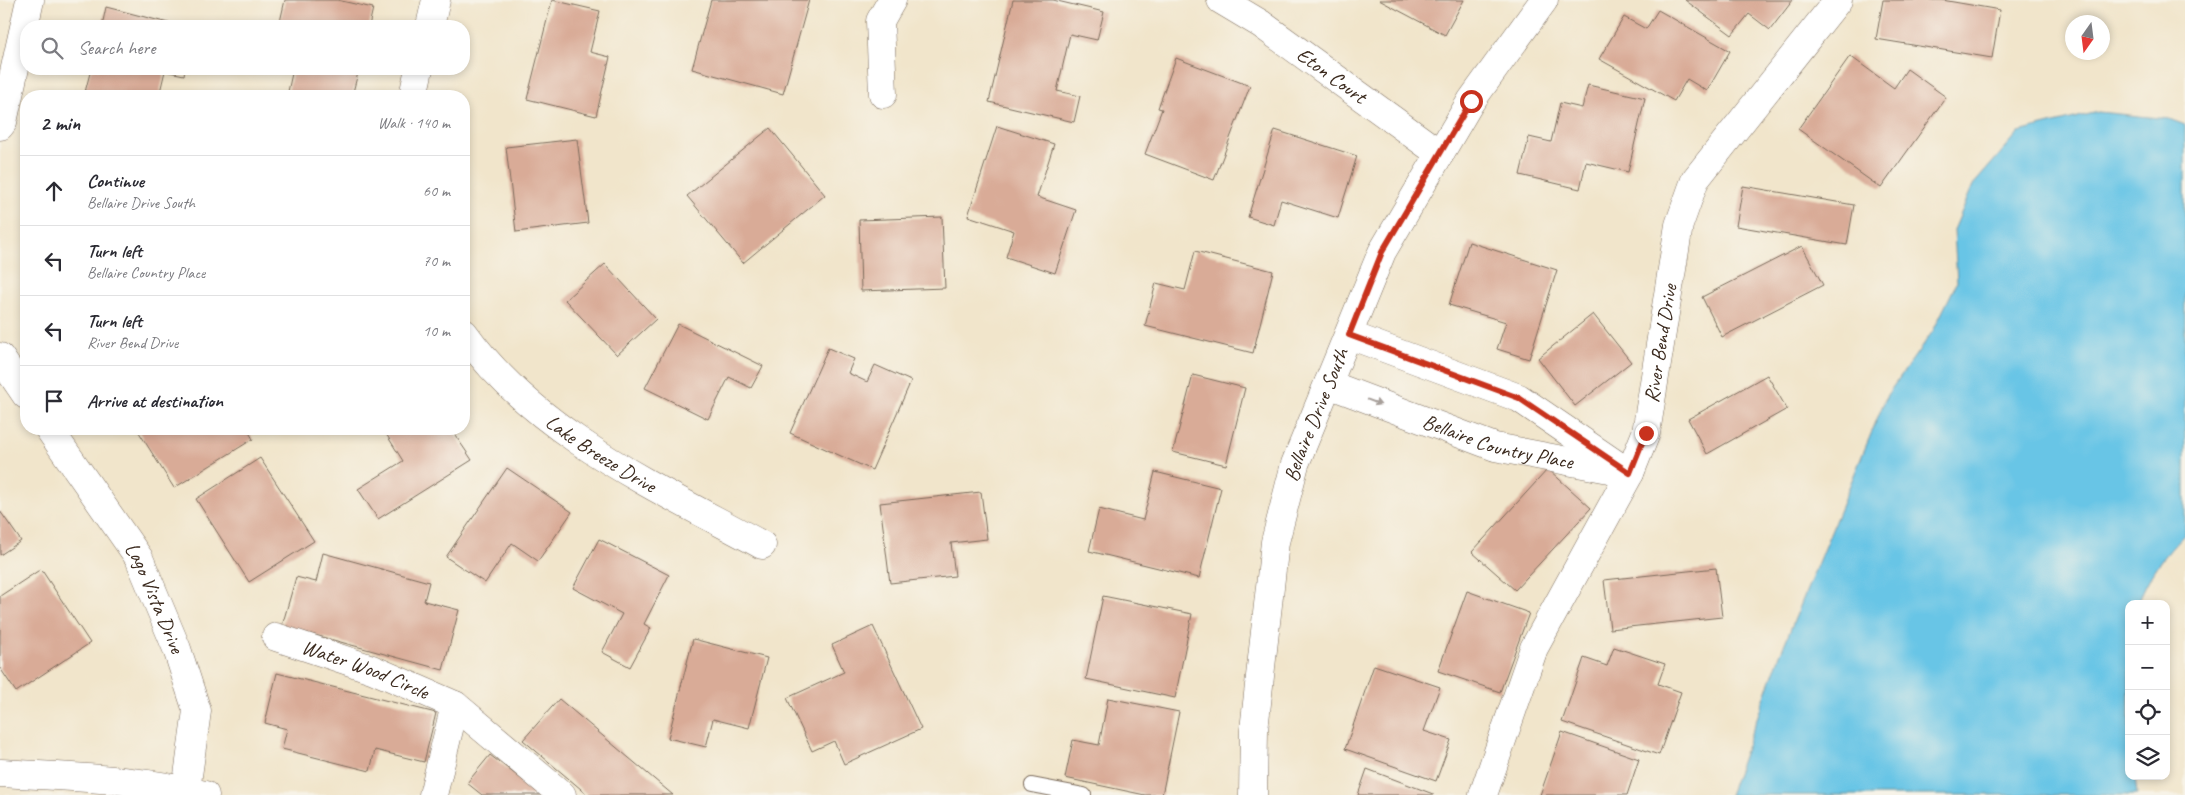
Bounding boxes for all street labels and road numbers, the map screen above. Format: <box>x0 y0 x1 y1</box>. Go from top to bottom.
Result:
street label: Eton Court <box>1292 41 1373 110</box>
street label: River Bend Drive <box>1638 281 1683 405</box>
street label: Bellaire Drive South <box>1278 343 1355 484</box>
street label: Bellaire Country Place <box>1419 408 1576 475</box>
street label: Lake Breeze Drive <box>541 409 663 500</box>
street label: Lago Vista Drive <box>119 537 191 658</box>
street label: Water Wood Circle <box>299 634 434 705</box>

